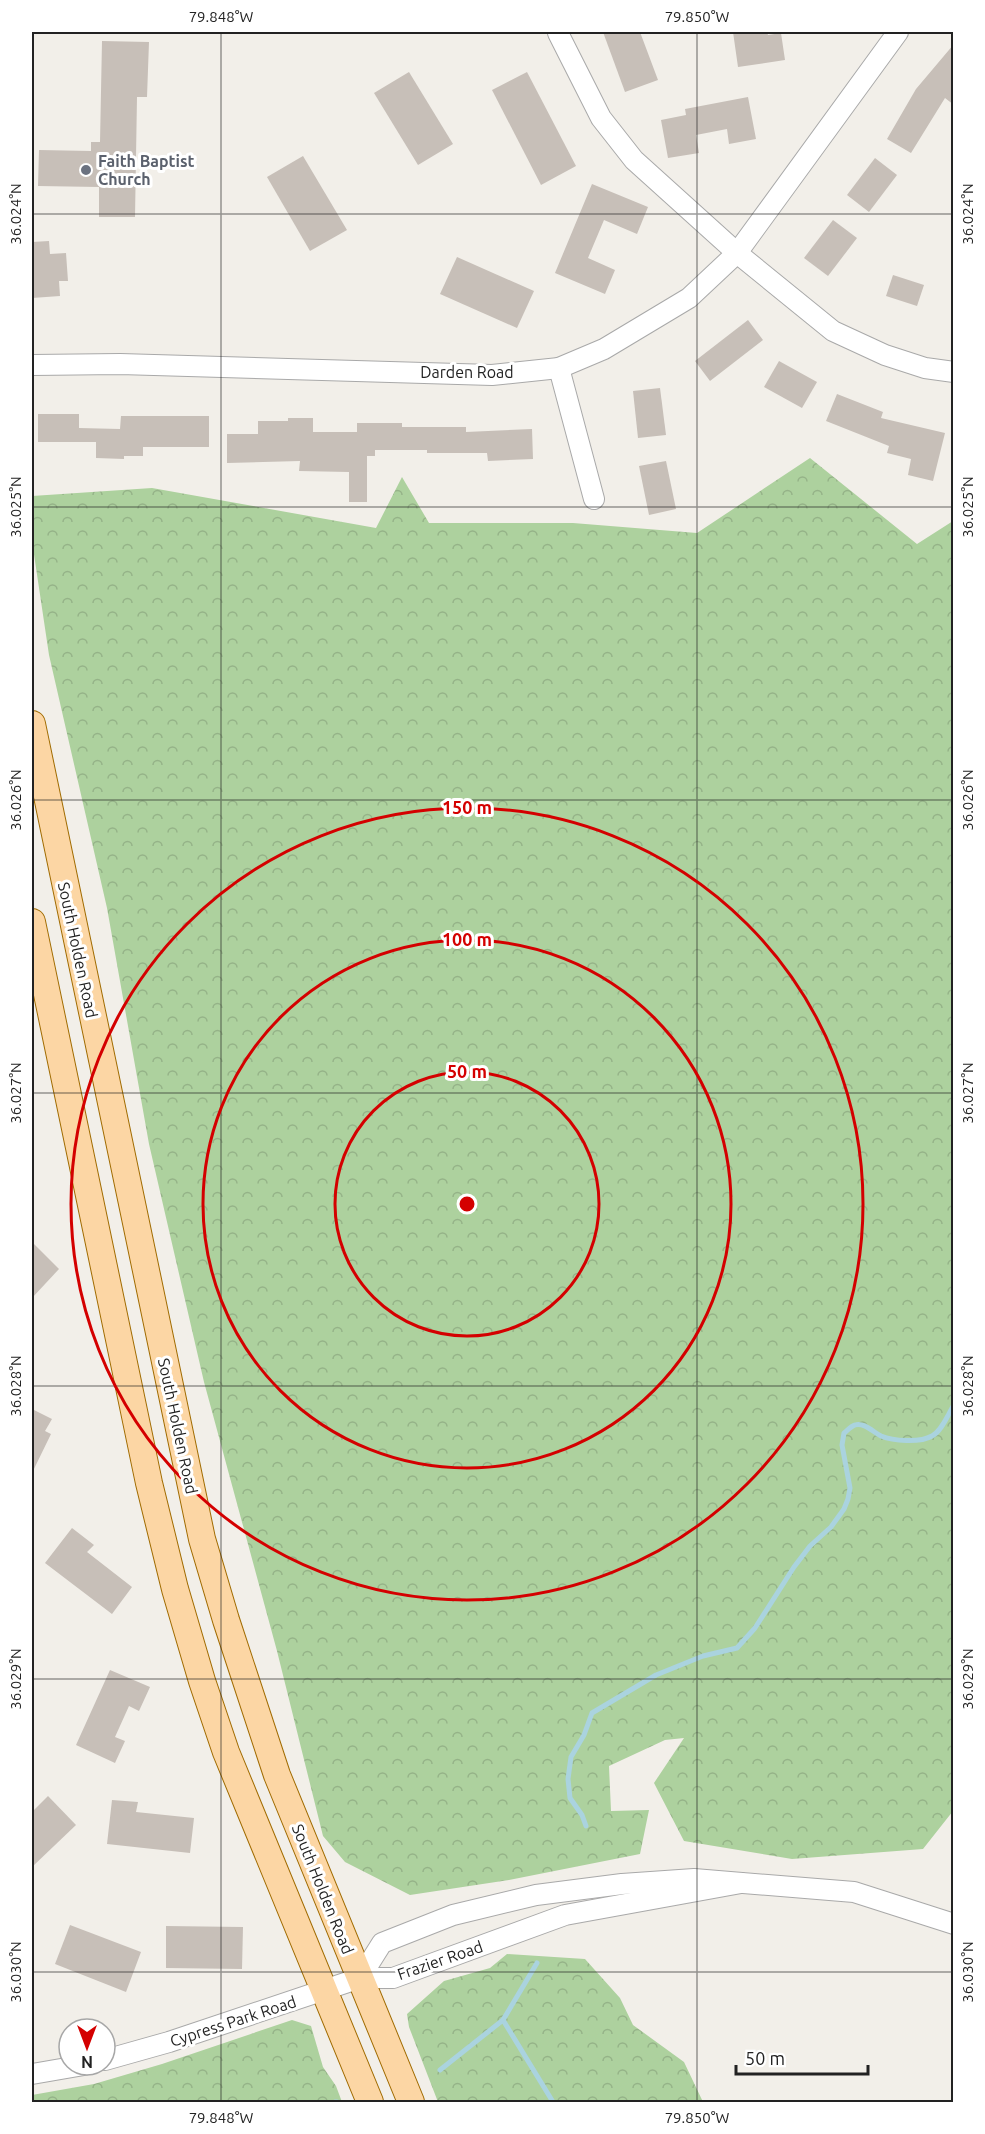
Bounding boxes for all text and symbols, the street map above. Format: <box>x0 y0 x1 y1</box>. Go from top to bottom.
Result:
text: 79.848°W <box>189 8 253 25</box>
text: 79.850°W <box>665 8 729 25</box>
place label: Faith Baptist Church <box>98 152 195 188</box>
marker: Faith Baptist Church <box>79 163 93 177</box>
text: 36.024°N <box>7 183 24 245</box>
text: 36.024°N <box>959 183 976 245</box>
street label: Darden Road <box>420 363 514 381</box>
text: 36.025°N <box>7 476 24 538</box>
text: 36.025°N <box>959 476 976 538</box>
text: 36.026°N <box>7 769 24 831</box>
text: 36.026°N <box>959 769 976 831</box>
text: 150 m <box>442 797 492 817</box>
street label: South Holden Road <box>55 880 101 1020</box>
text: 100 m <box>442 929 492 949</box>
text: 50 m <box>447 1061 487 1081</box>
text: 36.027°N <box>7 1062 24 1124</box>
text: 36.027°N <box>959 1062 976 1124</box>
centre of rings <box>457 1194 477 1214</box>
text: 36.028°N <box>7 1355 24 1417</box>
text: 36.028°N <box>959 1355 976 1417</box>
street label: South Holden Road <box>155 1356 201 1496</box>
text: 36.029°N <box>7 1648 24 1710</box>
text: 36.029°N <box>959 1648 976 1710</box>
street label: South Holden Road <box>289 1821 357 1957</box>
street label: Frazier Road <box>395 1937 485 1983</box>
text: 36.030°N <box>7 1941 24 2003</box>
text: 36.030°N <box>959 1941 976 2003</box>
street label: Cypress Park Road <box>168 1992 298 2050</box>
north arrow <box>57 2017 117 2077</box>
scale bar <box>736 2038 868 2076</box>
text: 50 m <box>745 2048 785 2068</box>
text: N <box>81 2053 93 2071</box>
text: 79.848°W <box>189 2109 253 2126</box>
text: 79.850°W <box>665 2109 729 2126</box>

